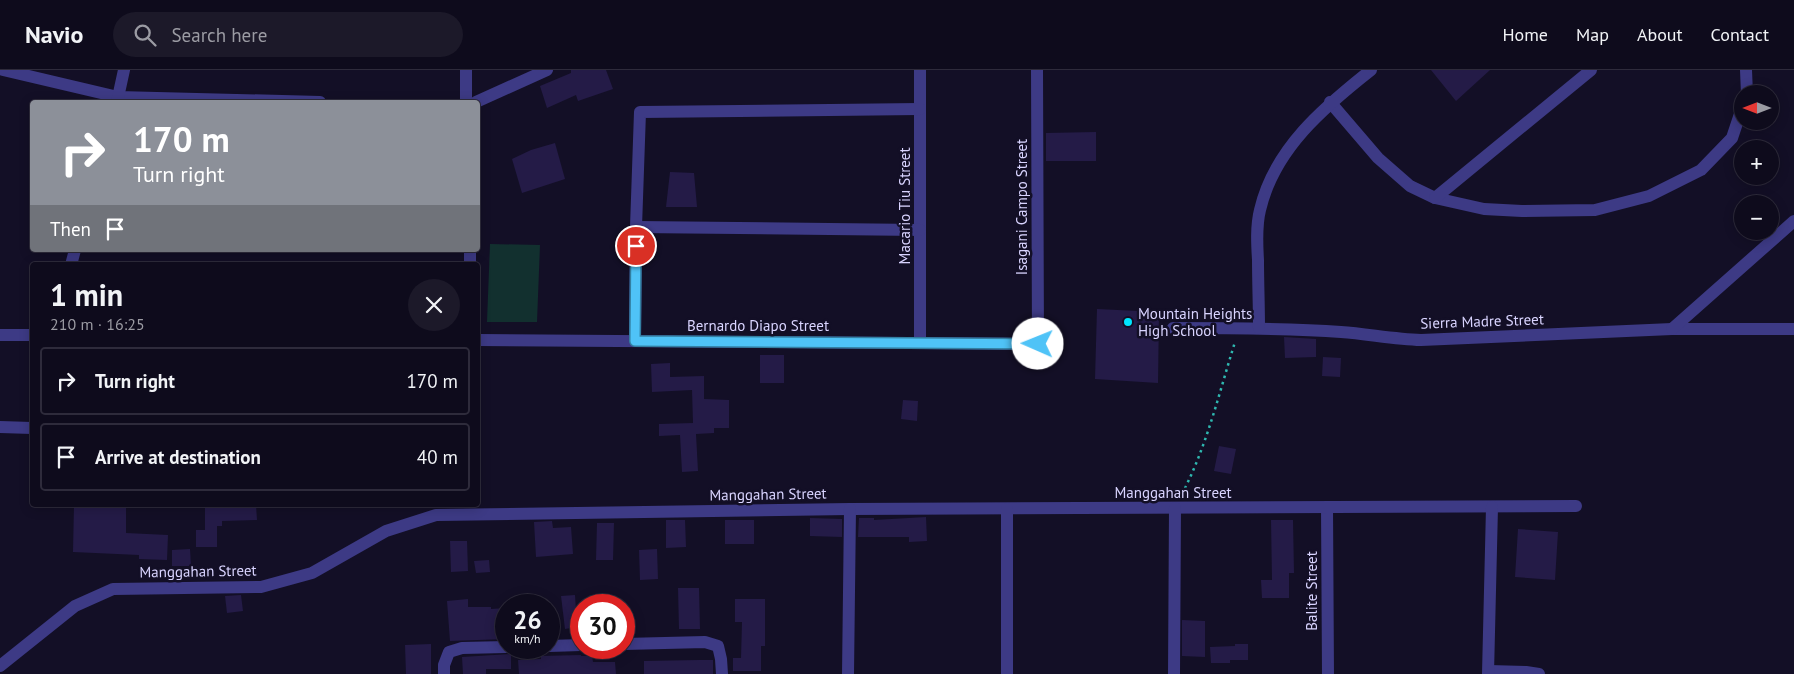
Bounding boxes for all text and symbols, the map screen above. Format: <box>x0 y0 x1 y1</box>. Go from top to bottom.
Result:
search box <box>113 12 463 57</box>
text: Navio <box>25 19 83 50</box>
icon: search <box>131 21 159 49</box>
text: Search here <box>171 23 267 47</box>
text: Home <box>1502 23 1548 46</box>
text: Map <box>1576 23 1609 46</box>
text: About <box>1637 23 1683 46</box>
text: Contact <box>1711 23 1769 46</box>
north arrow <box>1734 85 1779 130</box>
map controls <box>1734 85 1779 240</box>
text: 170 m <box>133 116 230 162</box>
icon: right <box>50 120 115 185</box>
street label: Isagani Campo Street <box>1012 139 1031 275</box>
button: + <box>1734 140 1779 185</box>
street label: Macario Tiu Street <box>895 148 914 264</box>
text: Turn right <box>133 160 225 188</box>
button: − <box>1734 195 1779 240</box>
icon: arrive <box>101 215 129 243</box>
text: Then <box>50 217 91 241</box>
pin <box>615 225 657 267</box>
icon: arrive <box>622 232 650 260</box>
text: 1 min <box>50 275 123 314</box>
button: close <box>408 279 460 331</box>
place label: Mountain Heights High School <box>1138 304 1252 340</box>
street label: Sierra Madre Street <box>1420 309 1544 333</box>
text: 210 m · 16:25 <box>50 314 145 334</box>
street label: Bernardo Diapo Street <box>687 316 829 335</box>
marker: Mountain Heights High School <box>1122 316 1134 328</box>
position arrow <box>1011 317 1063 369</box>
icon: right <box>52 367 80 395</box>
text: Turn right <box>95 369 175 393</box>
text: 170 m <box>406 369 458 393</box>
icon: arrive <box>52 443 80 471</box>
text: Arrive at destination <box>95 445 261 469</box>
text: 40 m <box>417 445 458 469</box>
street label: Manggahan Street <box>709 483 827 505</box>
street label: Manggahan Street <box>1114 483 1232 502</box>
street label: Balite Street <box>1302 551 1321 631</box>
street label: Manggahan Street <box>139 560 257 582</box>
speed limit sign: 30 <box>570 594 635 659</box>
text: 26 <box>513 604 542 636</box>
text: km/h <box>514 631 541 646</box>

